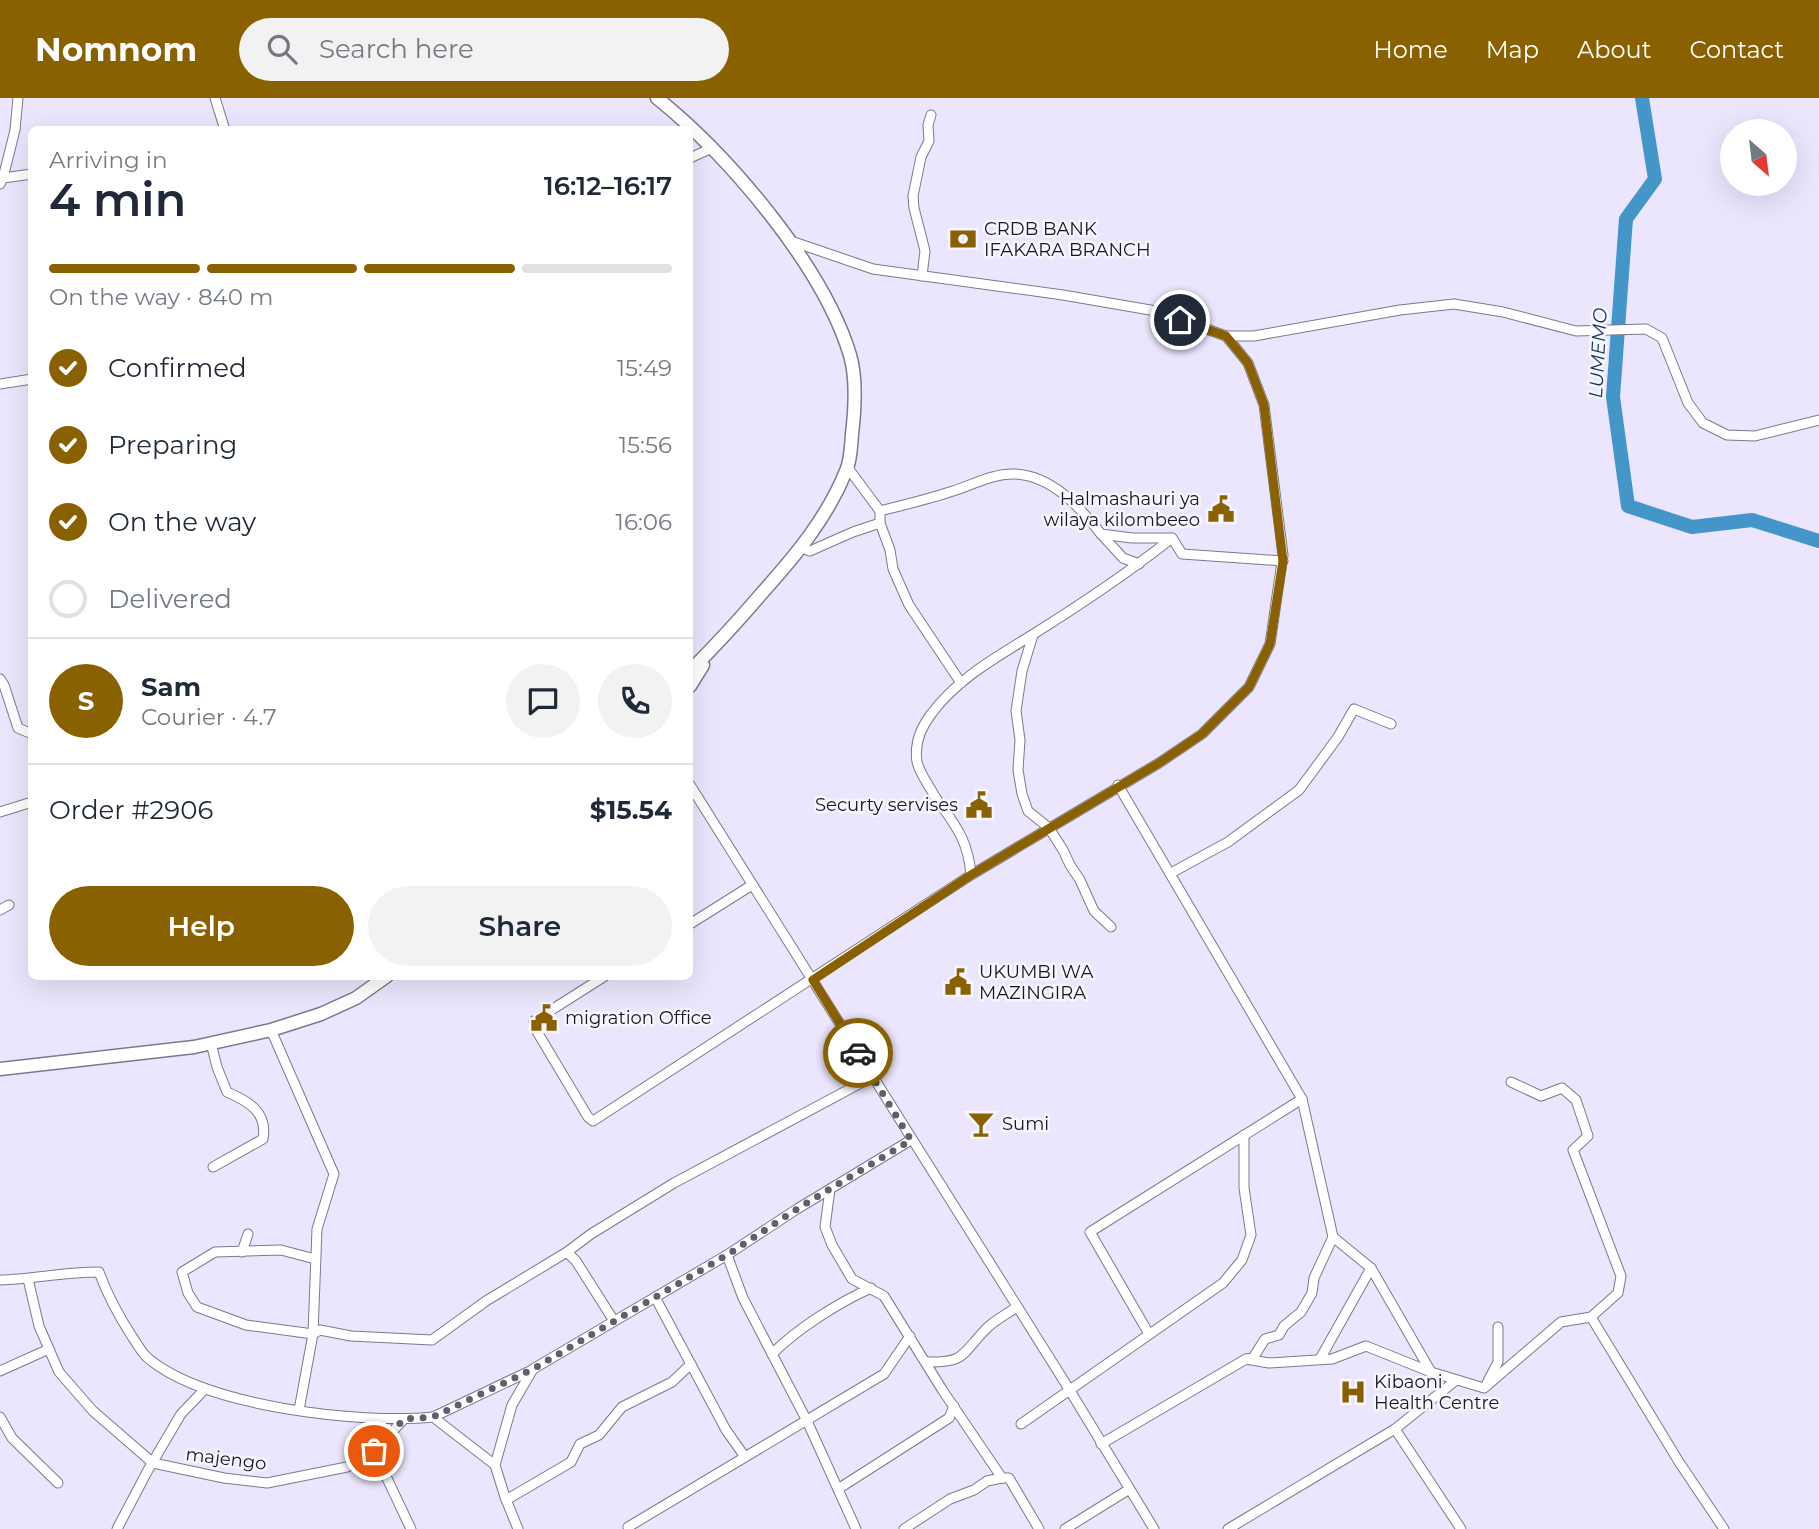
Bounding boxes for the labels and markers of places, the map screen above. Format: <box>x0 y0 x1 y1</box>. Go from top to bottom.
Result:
place label: CRDB BANK IFAKARA BRANCH <box>984 218 1151 261</box>
bank icon: CRDB BANK IFAKARA BRANCH <box>948 224 978 254</box>
pin <box>1150 290 1210 350</box>
place label: Halmashauri ya wilaya kilombeeo <box>1043 488 1200 531</box>
public building icon: Halmashauri ya wilaya kilombeeo <box>1206 494 1236 524</box>
public building icon: Securty servises <box>964 790 994 820</box>
place label: Securty servises <box>815 794 958 816</box>
place label: UKUMBI WA MAZINGIRA <box>979 961 1093 1004</box>
public building icon: UKUMBI WA MAZINGIRA <box>943 967 973 997</box>
public building icon: migration Office <box>529 1003 559 1033</box>
place label: migration Office <box>565 1007 712 1029</box>
bar icon: Sumi <box>966 1109 996 1139</box>
place label: Sumi <box>1002 1113 1049 1135</box>
place label: Kibaoni Health Centre <box>1374 1371 1499 1414</box>
hospital icon: Kibaoni Health Centre <box>1338 1377 1368 1407</box>
pin <box>344 1421 404 1481</box>

